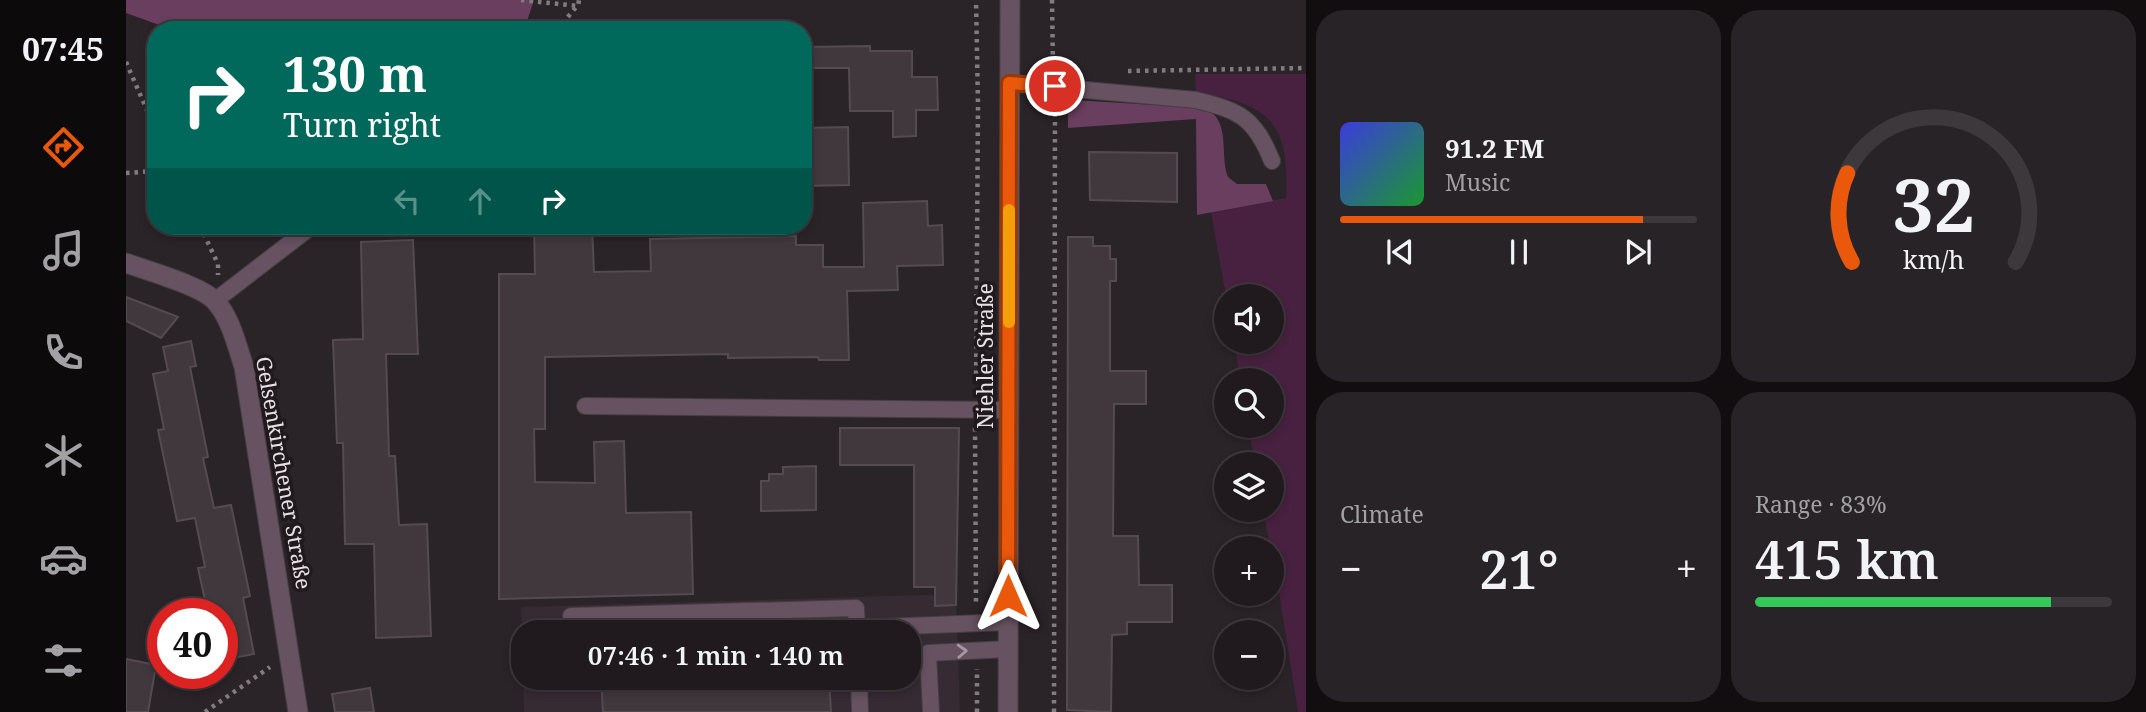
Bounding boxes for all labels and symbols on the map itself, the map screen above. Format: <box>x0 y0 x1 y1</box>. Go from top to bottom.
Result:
pin <box>1025 56 1085 116</box>
street label: Niehler Straße <box>971 283 999 429</box>
street label: Gelsenkirchener Straße <box>250 354 318 591</box>
position arrow <box>971 559 1045 633</box>
speed limit sign: 40 <box>147 598 238 689</box>
one-way arrow <box>957 644 968 659</box>

